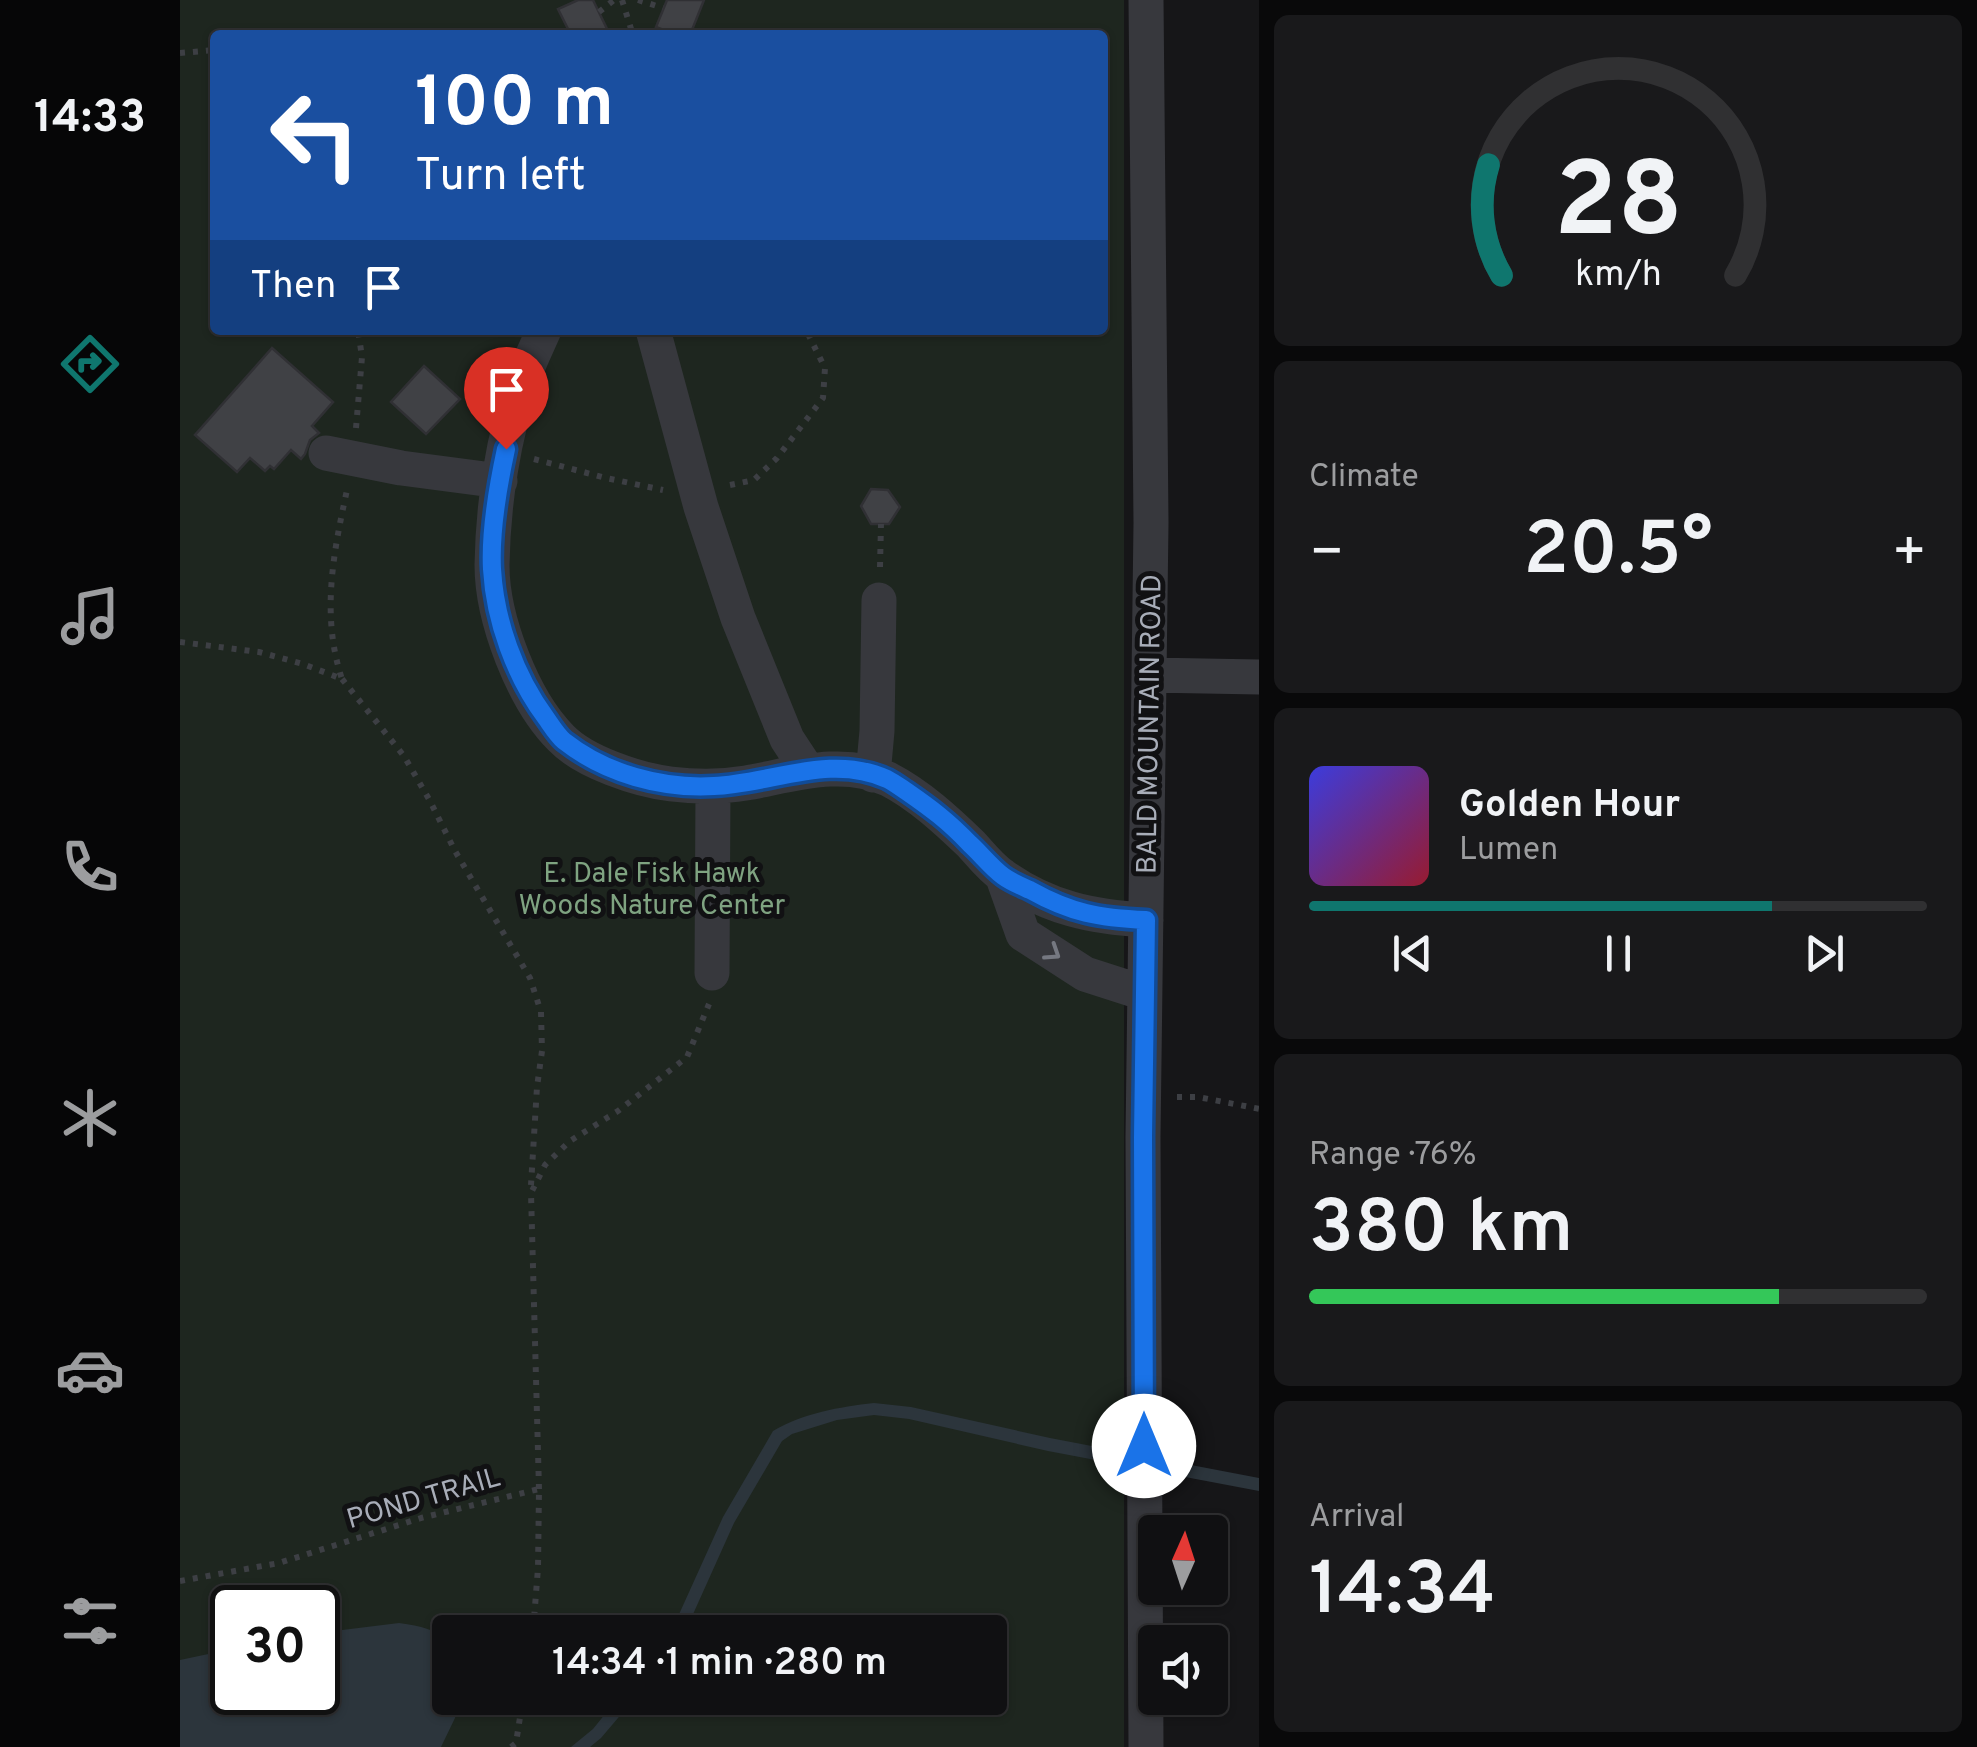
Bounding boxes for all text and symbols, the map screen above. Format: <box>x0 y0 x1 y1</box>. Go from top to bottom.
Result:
text: 100 m <box>415 62 614 151</box>
icon: left <box>250 70 380 200</box>
text: 14:33 <box>34 91 146 148</box>
text: 28 <box>1553 141 1683 273</box>
text: Turn left <box>415 149 586 206</box>
text: km/h <box>1575 253 1661 299</box>
icon: arrive <box>356 260 411 315</box>
text: Then <box>250 263 336 312</box>
icon: directions <box>55 329 125 399</box>
pin <box>464 347 549 450</box>
icon: arrive <box>479 362 534 417</box>
text: Climate <box>1309 458 1419 498</box>
text: 20.5° <box>1523 506 1713 601</box>
text: − <box>1309 520 1344 590</box>
text: + <box>1892 520 1927 590</box>
street label: BALD MOUNTAIN ROAD <box>1130 574 1172 874</box>
icon: music <box>55 581 125 651</box>
text: Golden Hour <box>1459 782 1680 831</box>
text: Lumen <box>1459 831 1558 871</box>
icon: phone <box>55 832 125 902</box>
park label: E. Dale Fisk Hawk Woods Nature Center <box>518 857 786 925</box>
icon: previous <box>1385 926 1440 981</box>
icon: pause <box>1591 926 1646 981</box>
icon: next <box>1797 926 1852 981</box>
one-way arrow <box>1042 941 1060 960</box>
icon: climate <box>55 1083 125 1153</box>
text: Range · 76% <box>1309 1136 1477 1176</box>
text: 380 km <box>1309 1184 1574 1279</box>
icon: car <box>55 1335 125 1405</box>
position arrow <box>1092 1394 1196 1498</box>
street label: POND TRAIL <box>343 1461 505 1539</box>
text: Arrival <box>1309 1498 1404 1538</box>
north arrow <box>1138 1515 1228 1605</box>
map controls <box>1138 1515 1228 1715</box>
text: 14:34 <box>1309 1546 1496 1641</box>
speed limit sign: 30 <box>210 1585 340 1715</box>
icon: filters <box>55 1586 125 1656</box>
button: sound <box>1138 1625 1228 1715</box>
text: 14:34 · 1 min · 280 m <box>552 1640 887 1689</box>

